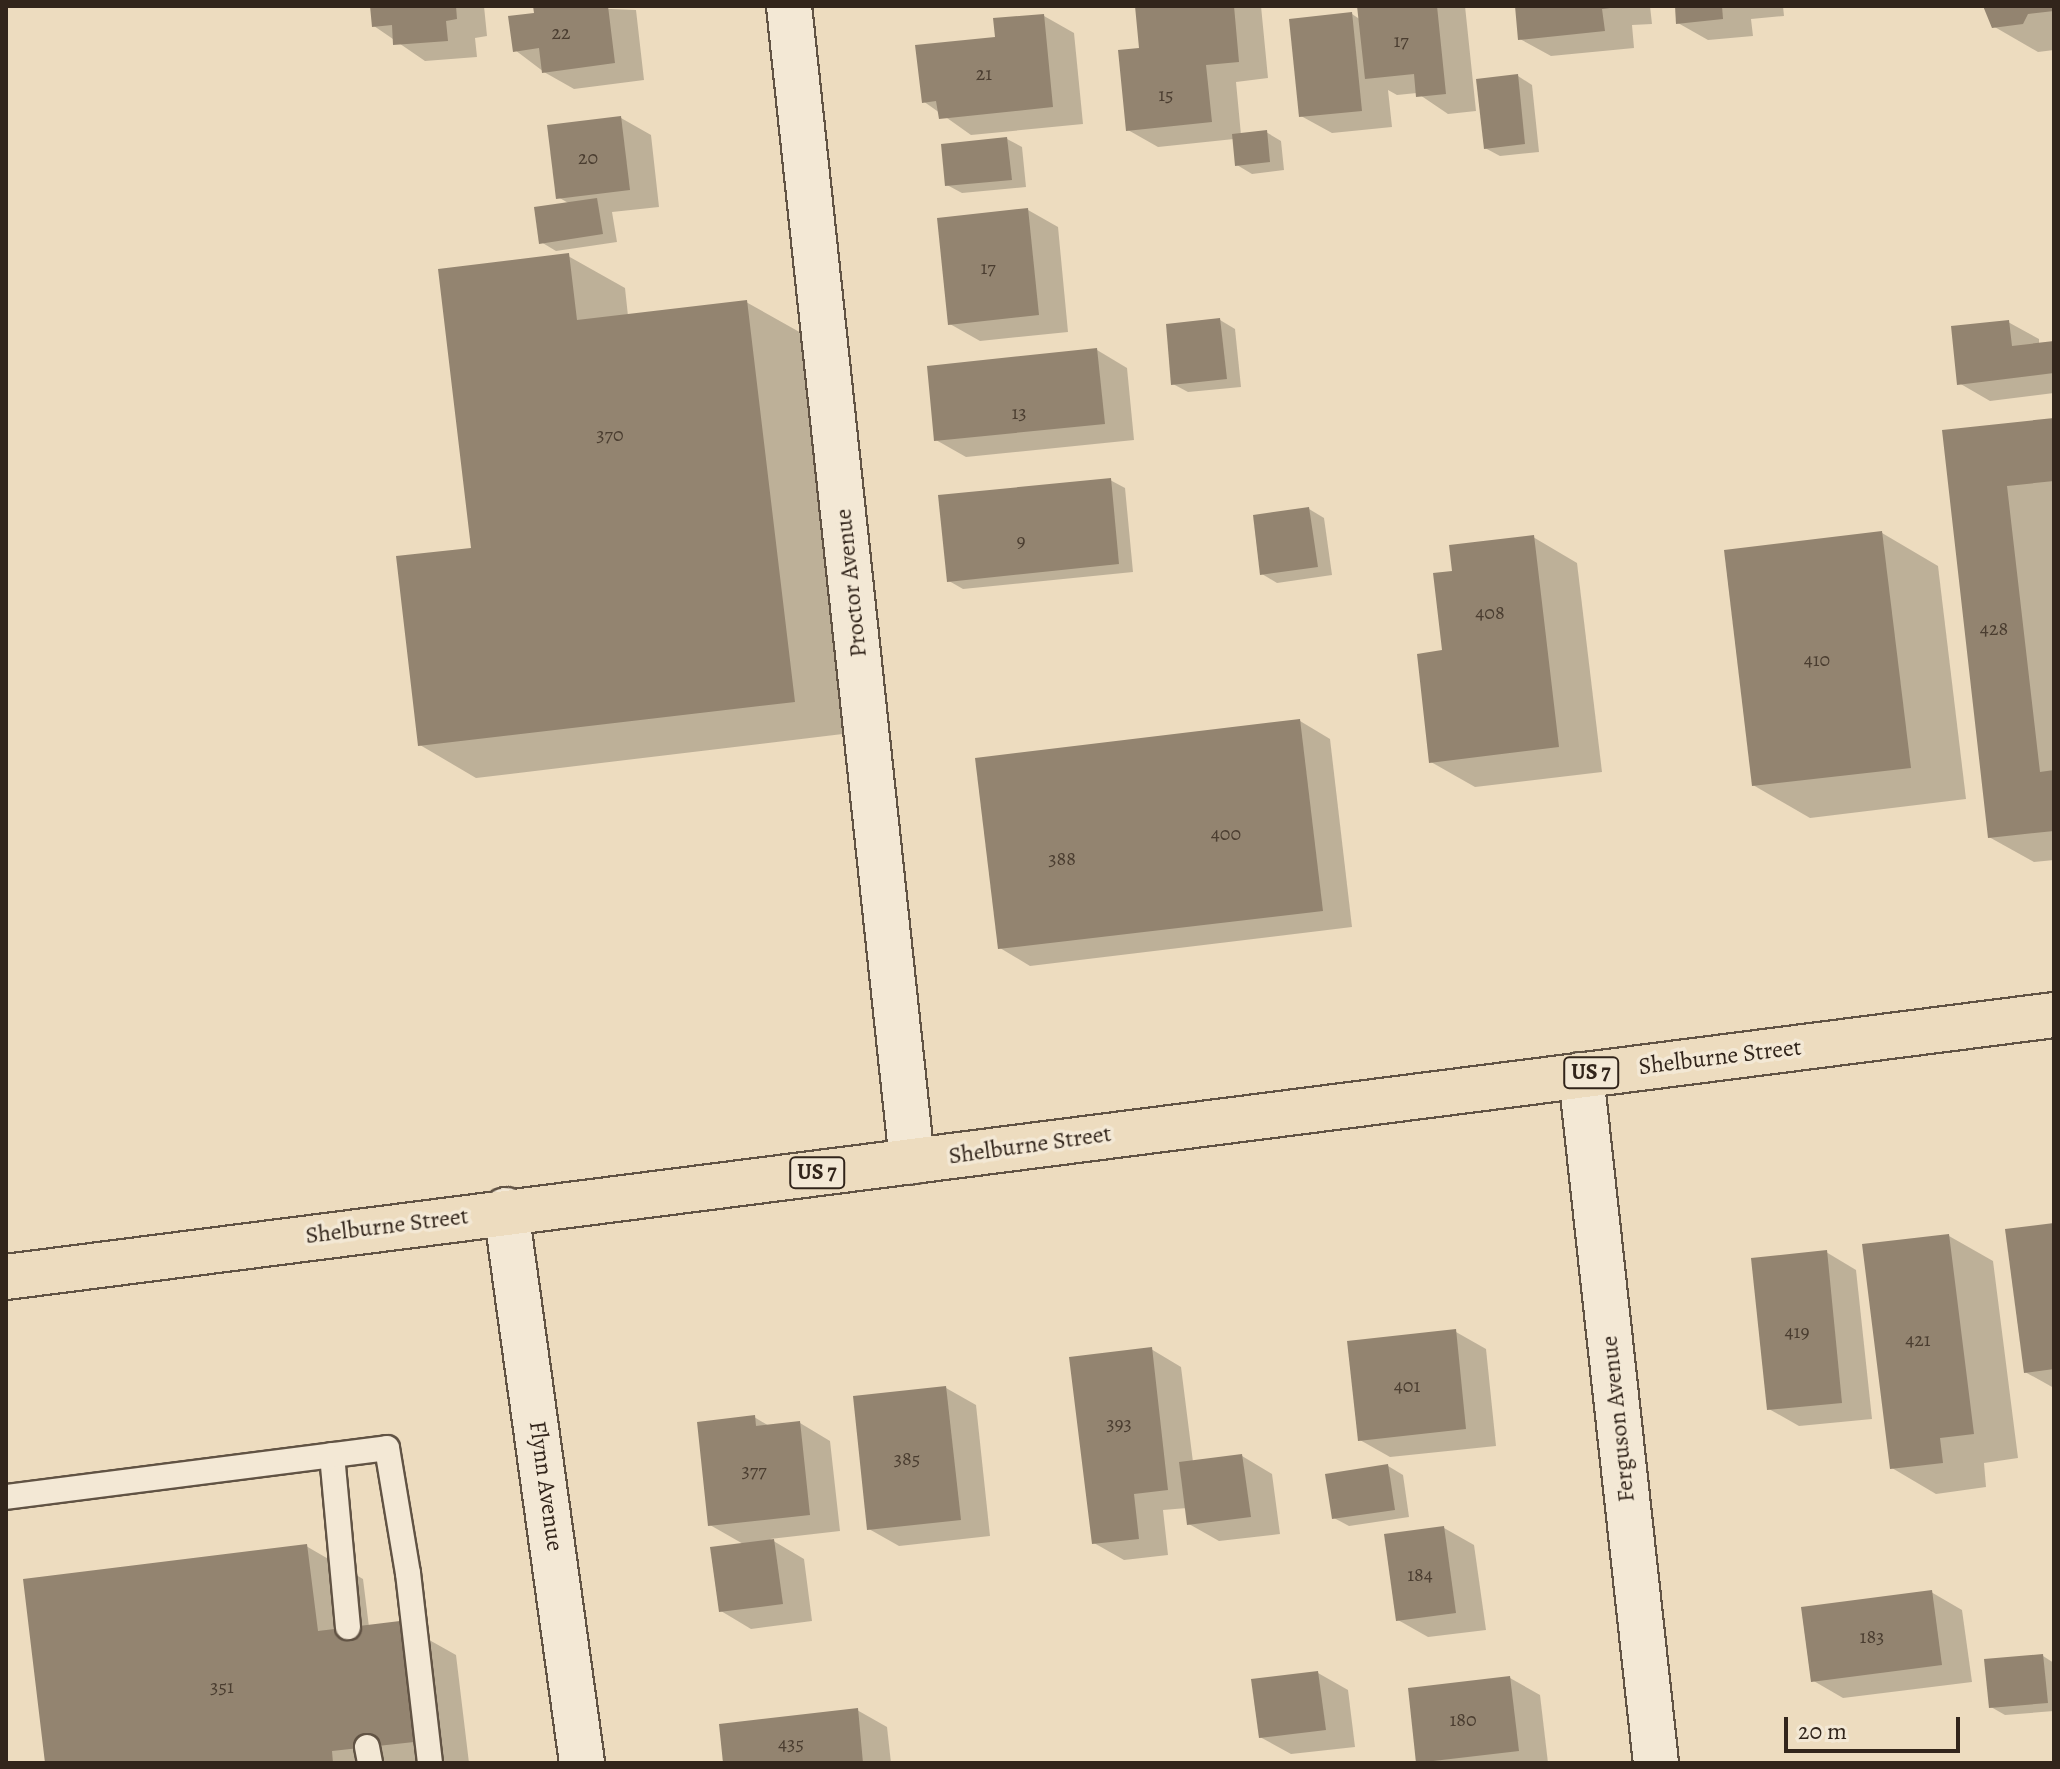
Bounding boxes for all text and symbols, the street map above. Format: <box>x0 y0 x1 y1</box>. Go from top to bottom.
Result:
house number: 22 <box>552 20 570 44</box>
house number: 17 <box>1393 28 1409 52</box>
house number: 21 <box>976 61 992 85</box>
house number: 15 <box>1158 82 1174 106</box>
house number: 20 <box>578 145 598 169</box>
house number: 17 <box>980 255 996 279</box>
house number: 13 <box>1011 400 1027 424</box>
house number: 370 <box>596 422 624 446</box>
street label: Proctor Avenue <box>829 507 873 659</box>
house number: 9 <box>1016 528 1026 552</box>
house number: 408 <box>1475 600 1505 624</box>
house number: 428 <box>1980 616 2008 640</box>
house number: 410 <box>1804 647 1830 671</box>
house number: 400 <box>1211 821 1241 845</box>
house number: 388 <box>1048 846 1076 870</box>
street label: Shelburne Street <box>1637 1033 1803 1081</box>
road number: US 7 <box>1563 1055 1619 1091</box>
street label: Shelburne Street <box>947 1119 1113 1171</box>
road number: US 7 <box>789 1155 845 1191</box>
street label: Shelburne Street <box>304 1202 470 1250</box>
house number: 419 <box>1785 1319 1809 1343</box>
house number: 421 <box>1905 1327 1931 1351</box>
street label: Ferguson Avenue <box>1595 1334 1641 1504</box>
house number: 401 <box>1394 1373 1420 1397</box>
house number: 393 <box>1106 1411 1132 1435</box>
street label: Flynn Avenue <box>523 1419 569 1553</box>
house number: 385 <box>894 1446 920 1470</box>
house number: 377 <box>741 1458 767 1482</box>
house number: 184 <box>1407 1562 1433 1586</box>
house number: 183 <box>1860 1624 1884 1648</box>
house number: 351 <box>210 1674 234 1698</box>
scale bar <box>1788 1701 1964 1751</box>
house number: 180 <box>1449 1707 1477 1731</box>
text: 20 m <box>1798 1715 1847 1747</box>
house number: 435 <box>778 1731 804 1755</box>

